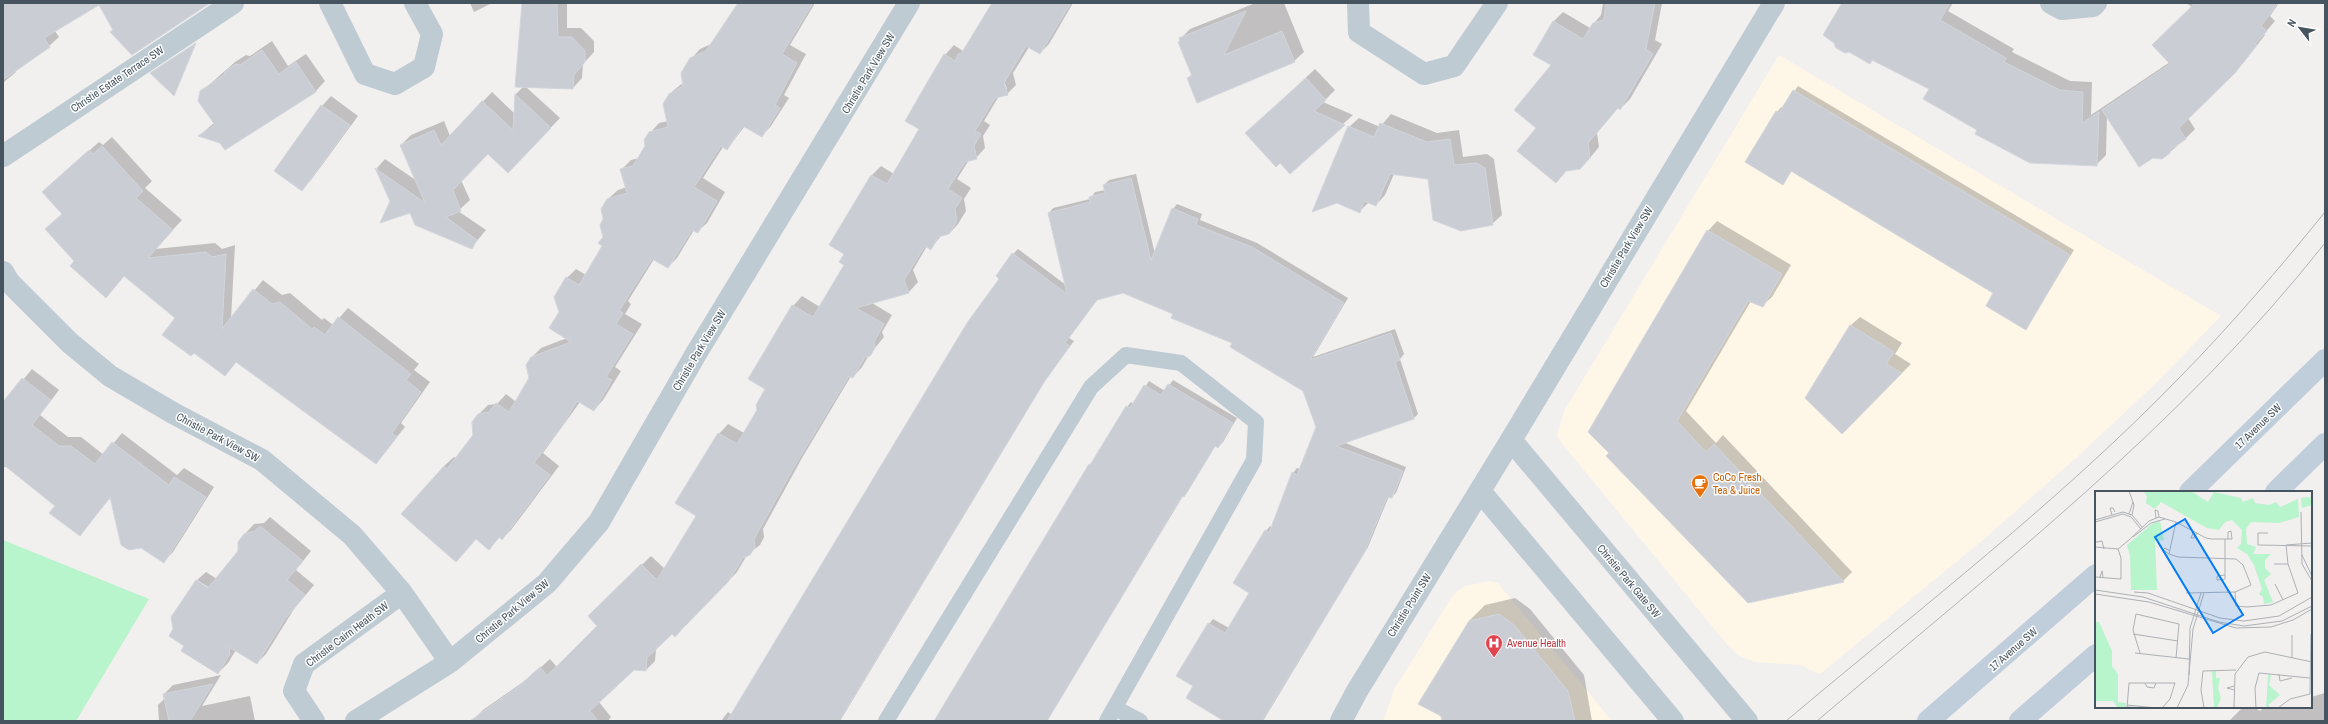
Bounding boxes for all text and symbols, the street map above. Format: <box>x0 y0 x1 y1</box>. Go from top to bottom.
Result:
north arrow <box>2280 8 2320 48</box>
text: N <box>2284 16 2299 29</box>
street label: Christie Park View SW <box>838 30 898 116</box>
street label: Christie Estate Terrace SW <box>68 42 167 115</box>
street label: Christie Park View SW <box>1596 204 1656 290</box>
street label: Christie Park View SW <box>669 307 729 393</box>
street label: 17 Avenue SW <box>2232 400 2285 452</box>
street label: Christie Park View SW <box>174 409 262 465</box>
place label: CoCo Fresh Tea & Juice <box>1713 470 1762 497</box>
cafe icon: CoCo Fresh Tea & Juice <box>1690 473 1710 498</box>
inset map <box>2095 491 2312 708</box>
street label: Christie Park Gate SW <box>1594 541 1664 621</box>
street label: Christie Point SW <box>1384 570 1434 639</box>
street label: Christie Park View SW <box>472 576 552 646</box>
street label: Christie Cairn Heath SW <box>303 598 391 670</box>
street label: 17 Avenue SW <box>1986 624 2040 674</box>
hospital icon: Avenue Health <box>1484 633 1504 658</box>
place label: Avenue Health <box>1506 636 1566 650</box>

